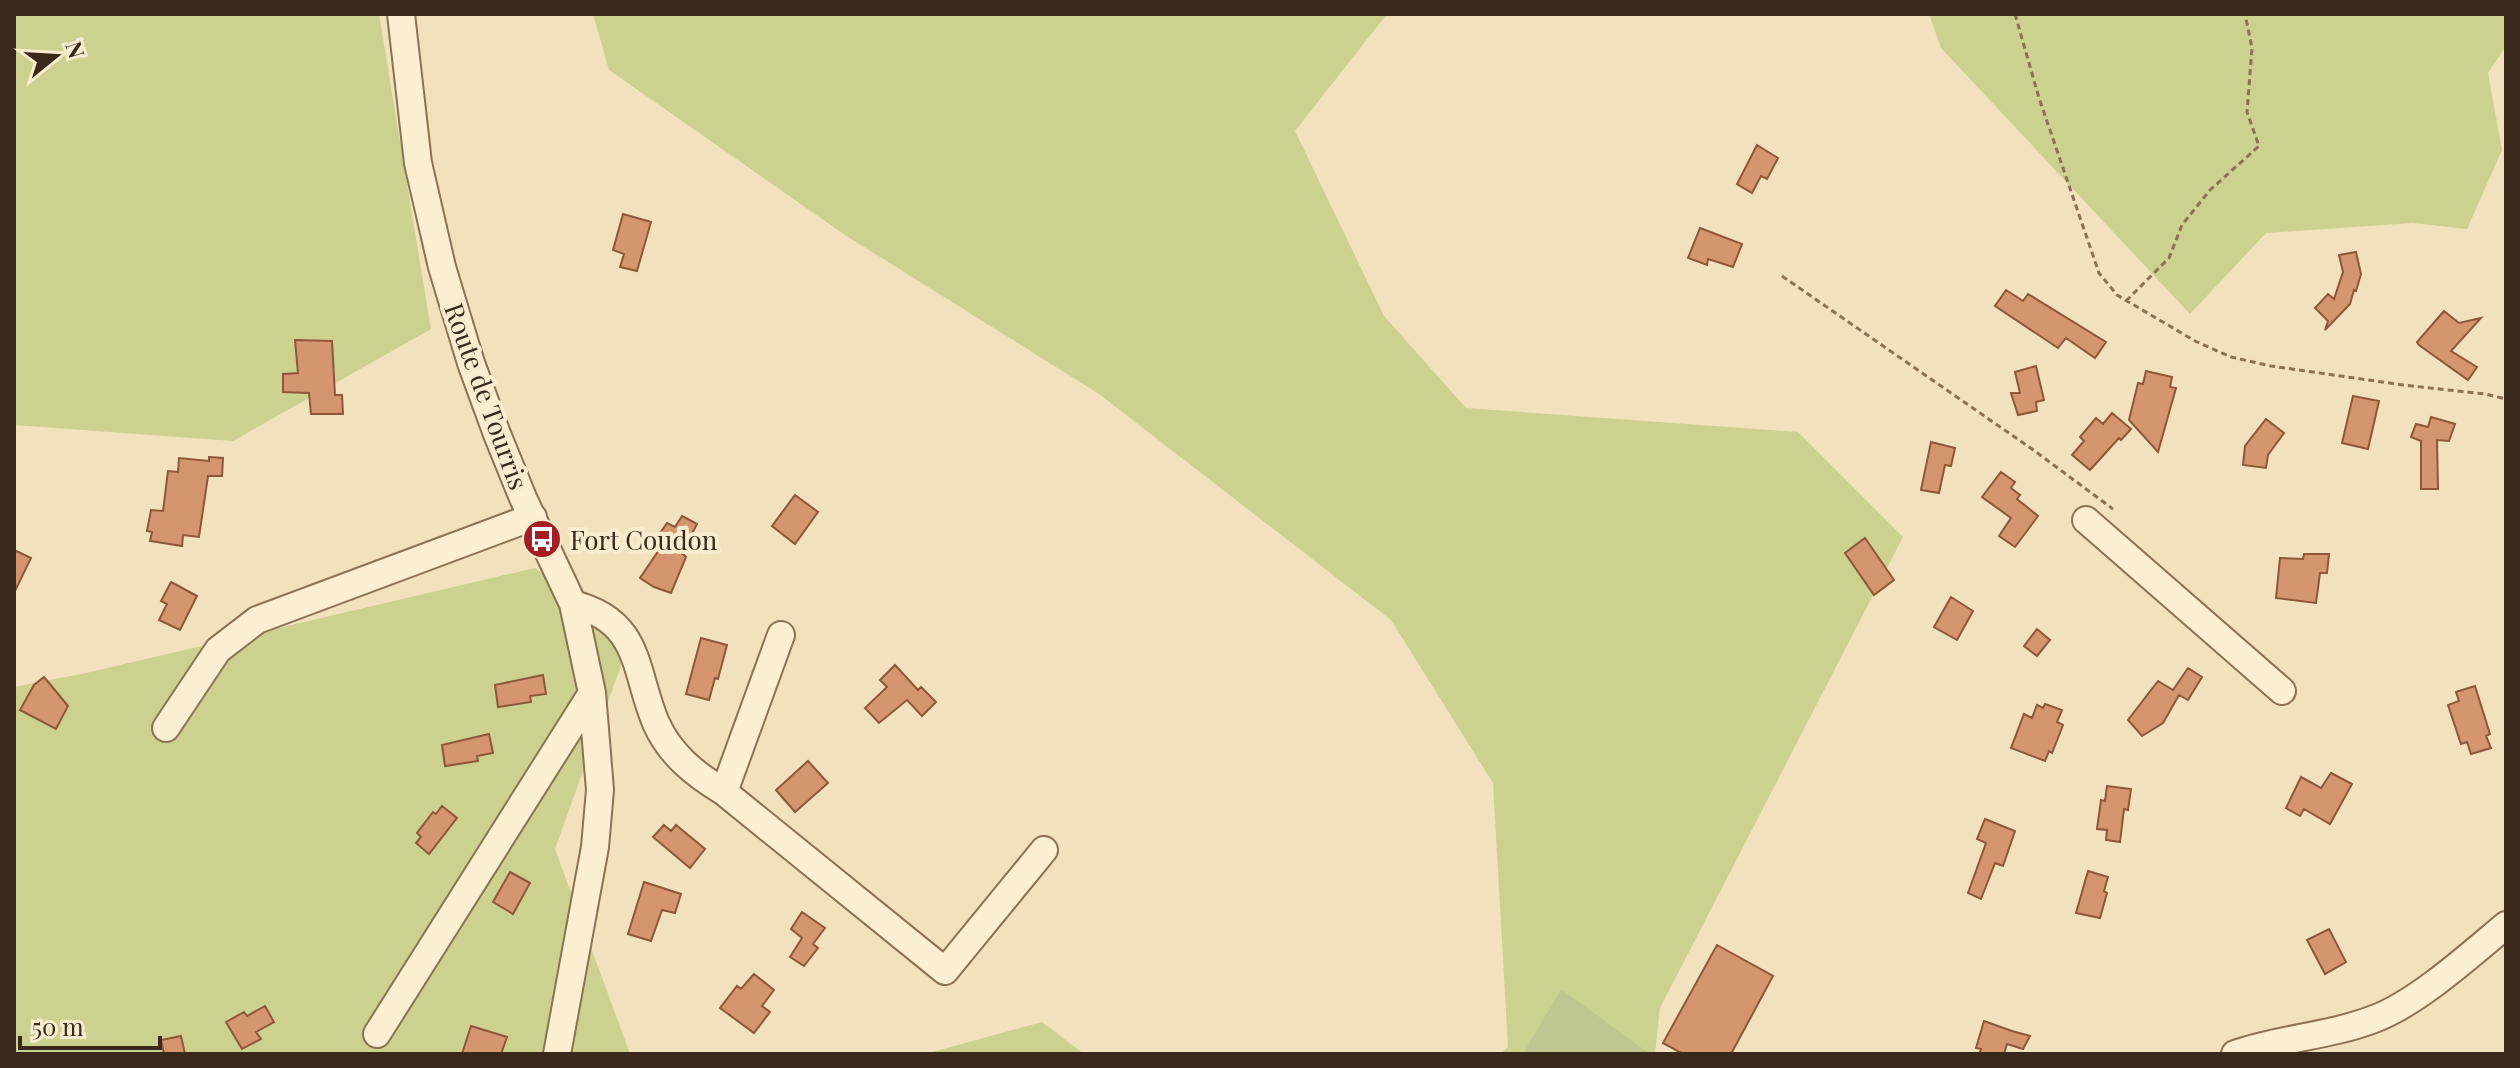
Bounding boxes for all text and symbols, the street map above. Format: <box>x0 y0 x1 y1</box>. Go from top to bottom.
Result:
north arrow <box>16 16 96 96</box>
text: N <box>59 37 93 62</box>
street label: Route de Tourris <box>437 298 537 494</box>
bus stop icon: Fort Coudon <box>521 518 563 560</box>
place label: Fort Coudon <box>570 522 718 557</box>
scale bar <box>20 1000 160 1050</box>
text: 50 m <box>32 1010 84 1042</box>

